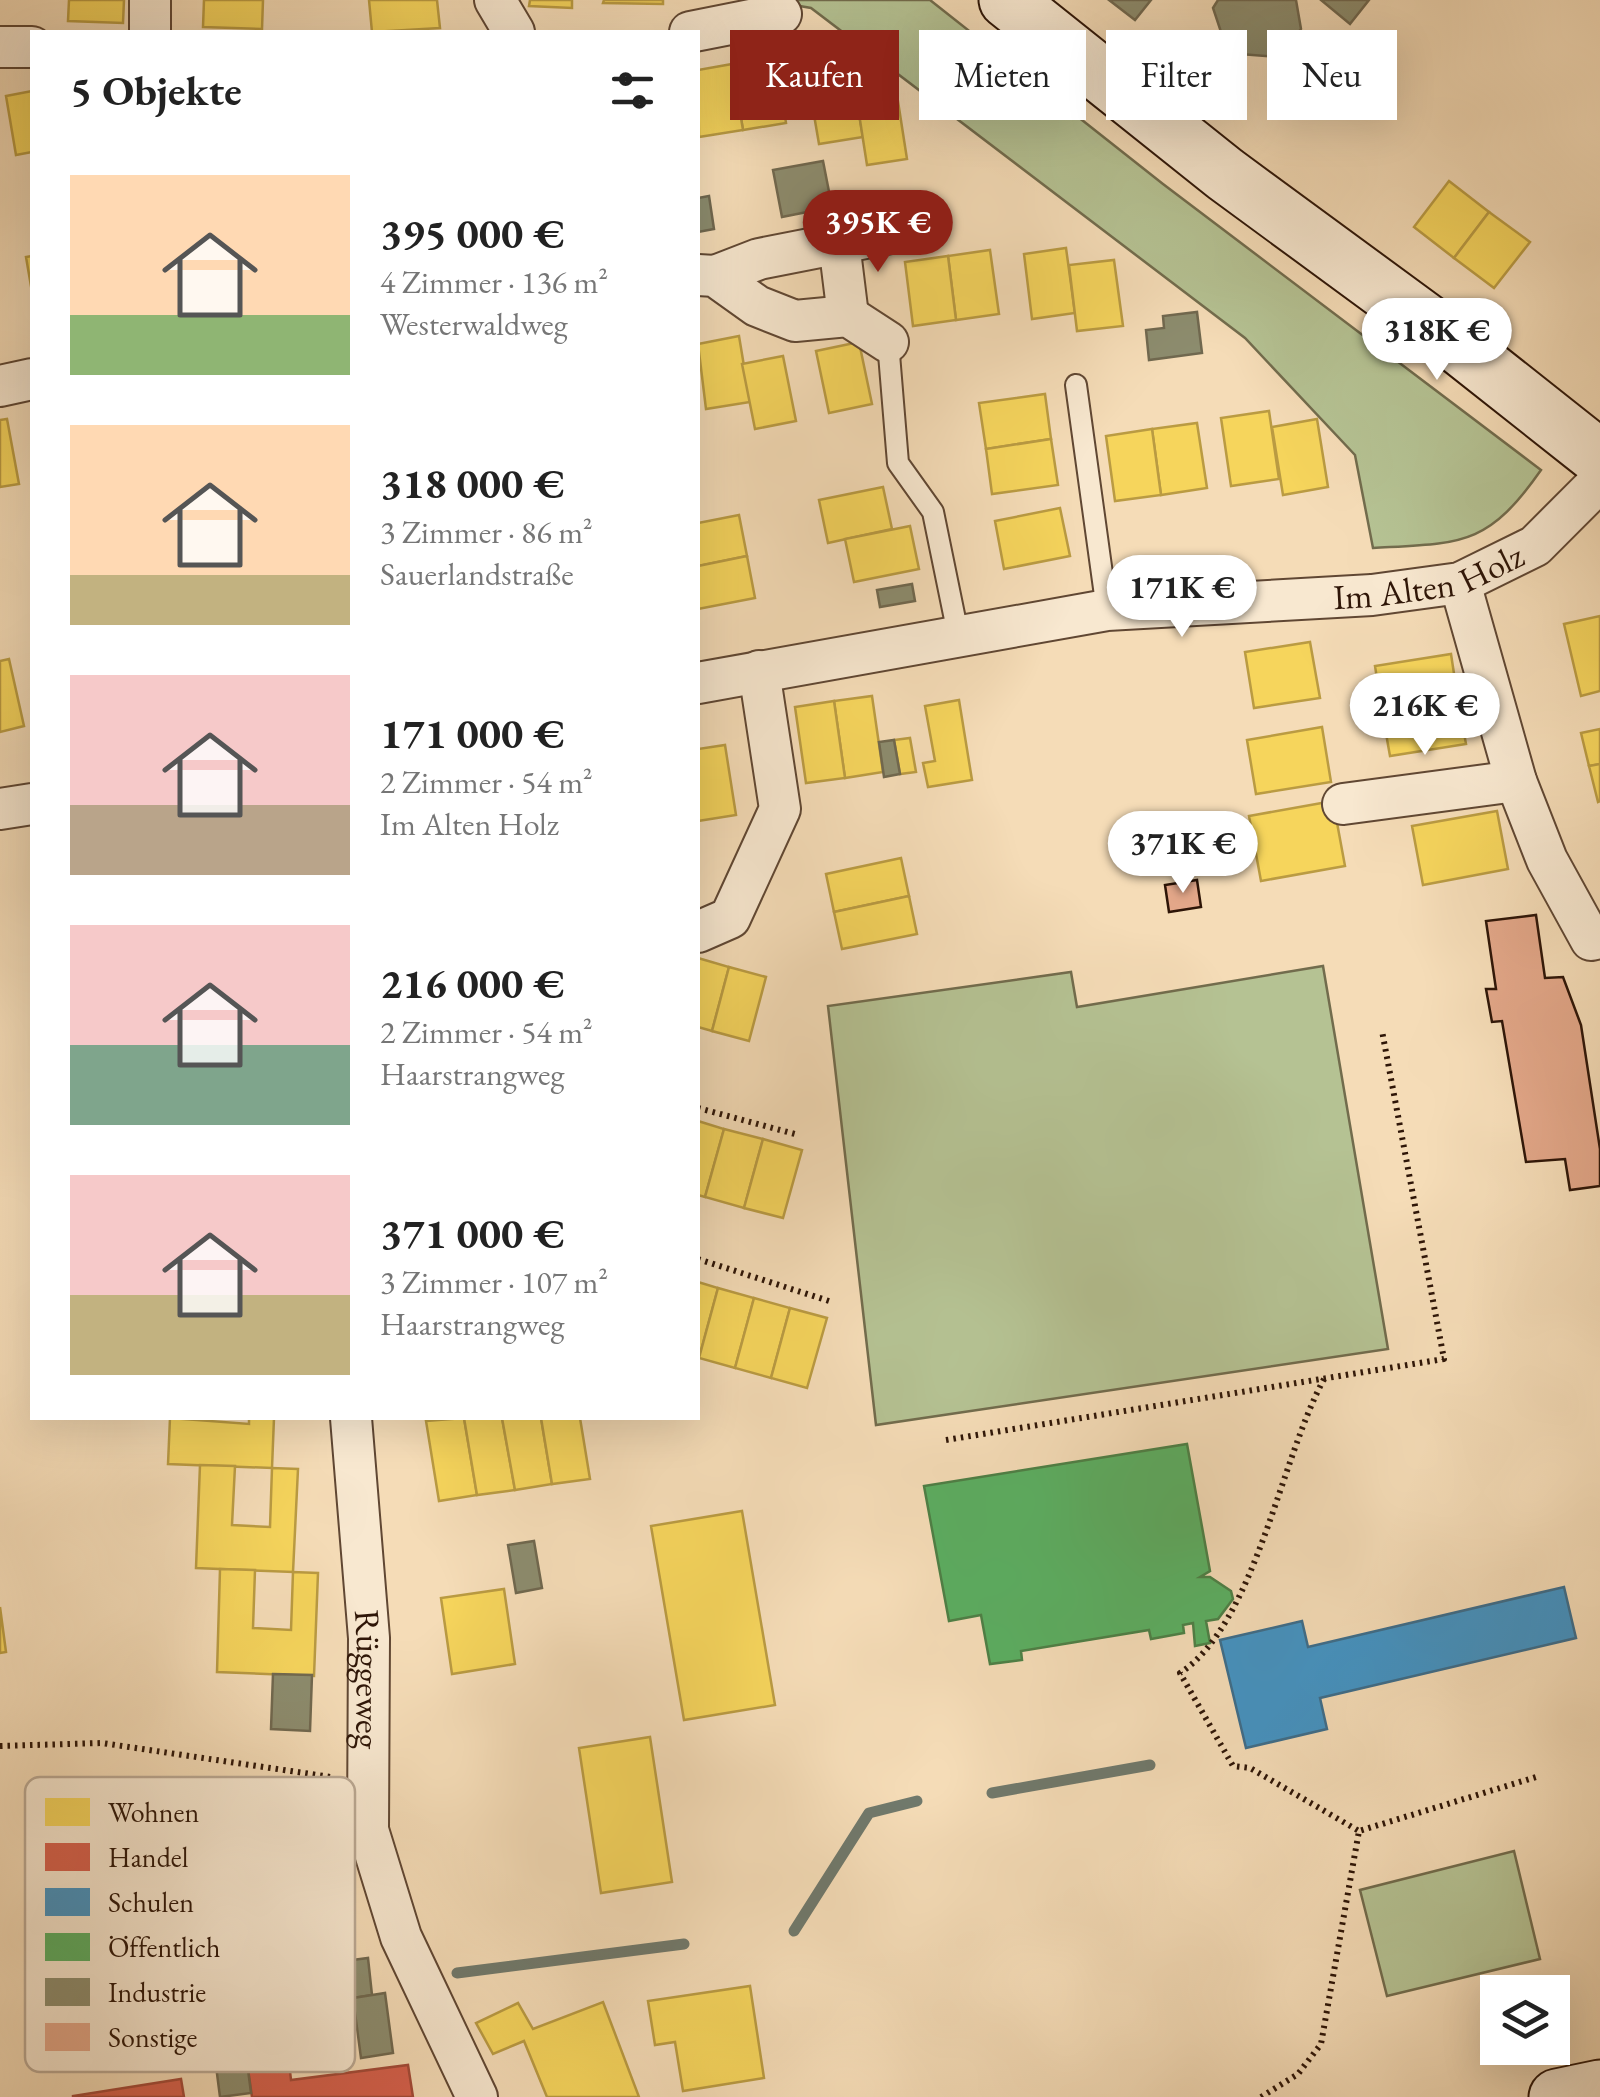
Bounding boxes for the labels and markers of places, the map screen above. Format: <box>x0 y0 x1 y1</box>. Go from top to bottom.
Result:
pin: 395K € <box>797 190 959 275</box>
pin: 318K € <box>1356 298 1518 383</box>
pin: 171K € <box>1101 555 1263 640</box>
pin: 216K € <box>1344 673 1506 758</box>
pin: 371K € <box>1102 811 1264 896</box>

